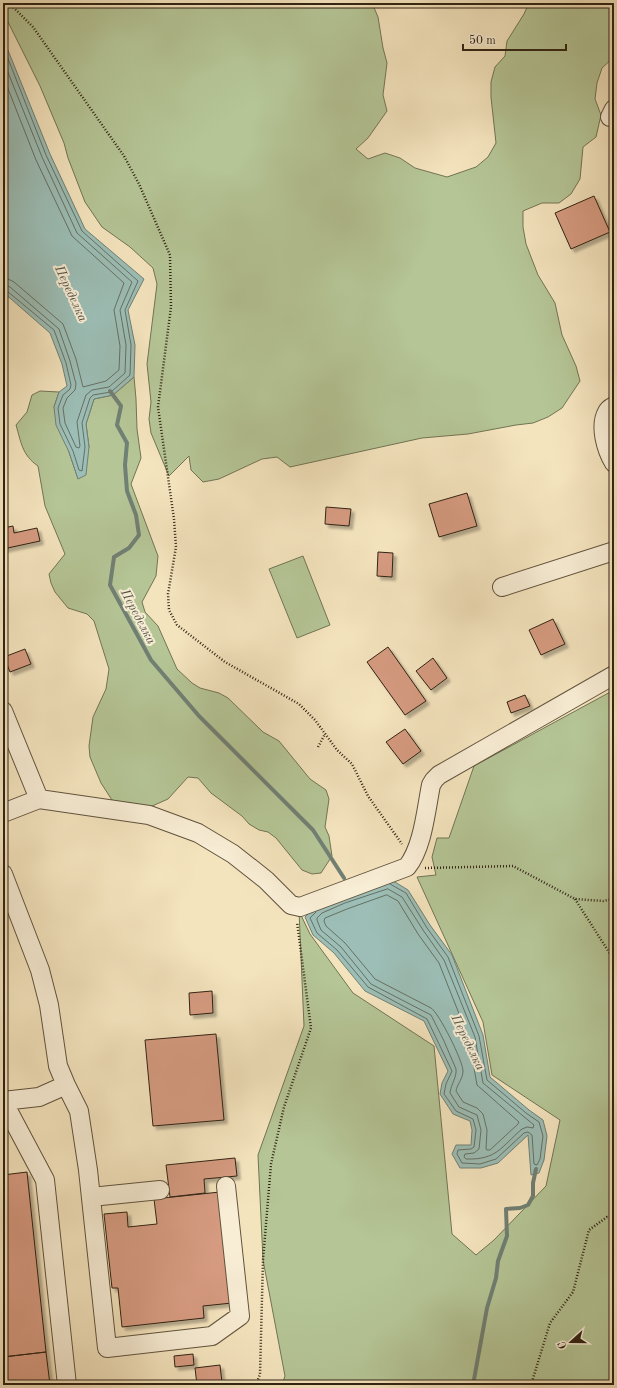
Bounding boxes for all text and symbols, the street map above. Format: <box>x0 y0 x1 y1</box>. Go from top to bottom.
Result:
scale bar <box>463 26 566 52</box>
text: 50 m <box>469 34 496 47</box>
water label: Переделка <box>52 263 89 324</box>
water label: Переделка <box>117 586 158 646</box>
water label: Переделка <box>448 1012 487 1073</box>
north arrow <box>551 1322 591 1362</box>
text: С <box>557 1340 570 1350</box>

